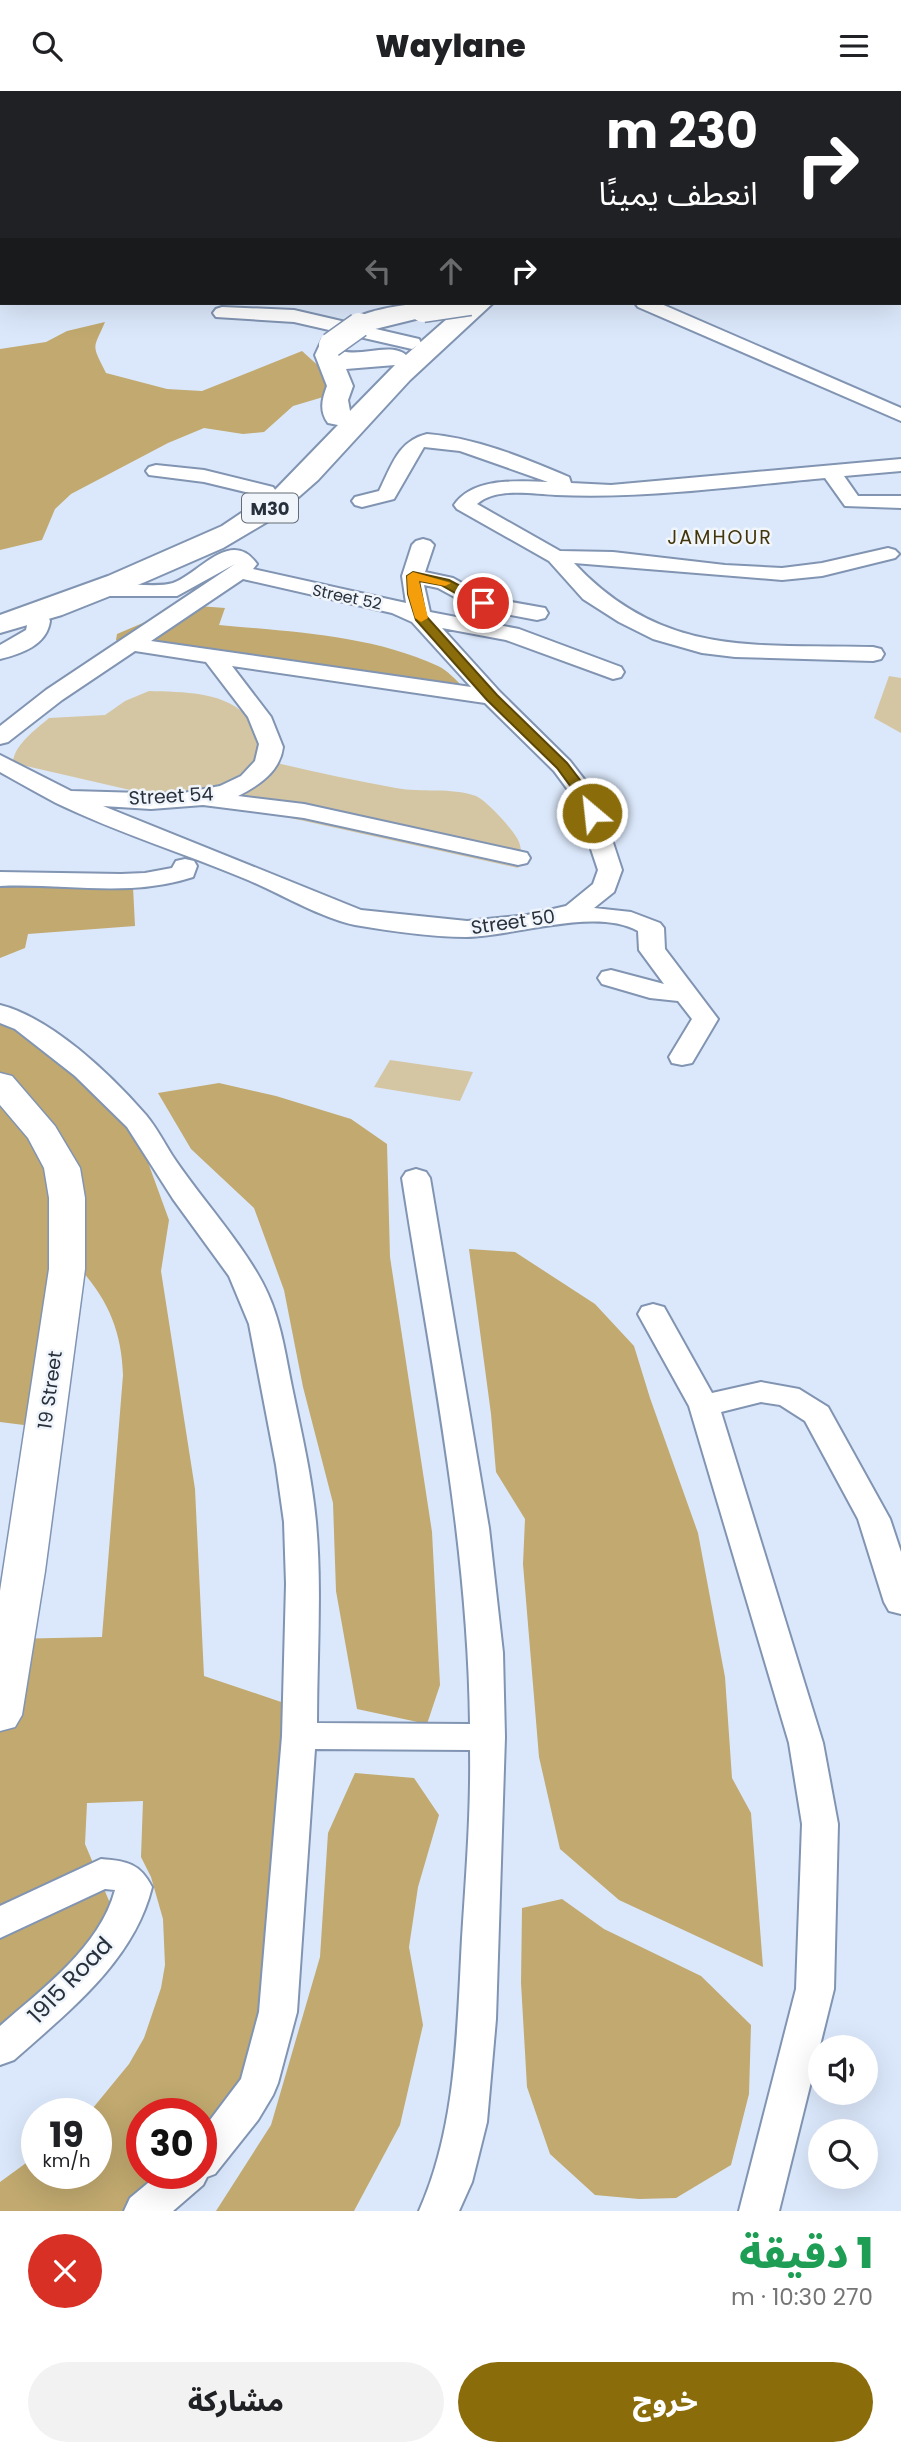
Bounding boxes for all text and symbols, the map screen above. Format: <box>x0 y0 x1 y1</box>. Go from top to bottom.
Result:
text: Waylane <box>375 23 526 68</box>
icon: search <box>28 27 66 65</box>
icon: menu <box>835 27 873 65</box>
text: 230 m <box>606 97 758 165</box>
icon: right <box>782 119 873 210</box>
text: انعطف يمينًا <box>598 171 758 216</box>
icon: left <box>359 252 397 290</box>
icon: ahead <box>432 252 470 290</box>
icon: right <box>505 252 543 290</box>
road number: M30 <box>242 493 298 523</box>
district label: JAMHOUR <box>667 524 773 551</box>
pin <box>453 573 513 633</box>
street label: Street 52 <box>310 578 384 616</box>
icon: arrive <box>464 584 502 622</box>
position arrow <box>555 776 629 850</box>
street label: Street 54 <box>128 780 214 812</box>
street label: Street 50 <box>469 903 557 941</box>
street label: 19 Street <box>31 1349 69 1431</box>
street label: 1915 Road <box>20 1929 120 2031</box>
map controls <box>808 2035 878 2189</box>
button: sound <box>808 2035 878 2105</box>
speed limit sign: 30 <box>126 2098 217 2189</box>
text: 19 <box>49 2110 84 2159</box>
button: search <box>808 2119 878 2189</box>
text: km/h <box>43 2148 90 2173</box>
text: 1 دقيقة <box>739 2224 873 2283</box>
button: close <box>28 2234 102 2308</box>
text: 270 m · 10:30 <box>731 2281 873 2313</box>
button: مشاركة <box>28 2362 444 2442</box>
button: خروج <box>458 2362 873 2442</box>

